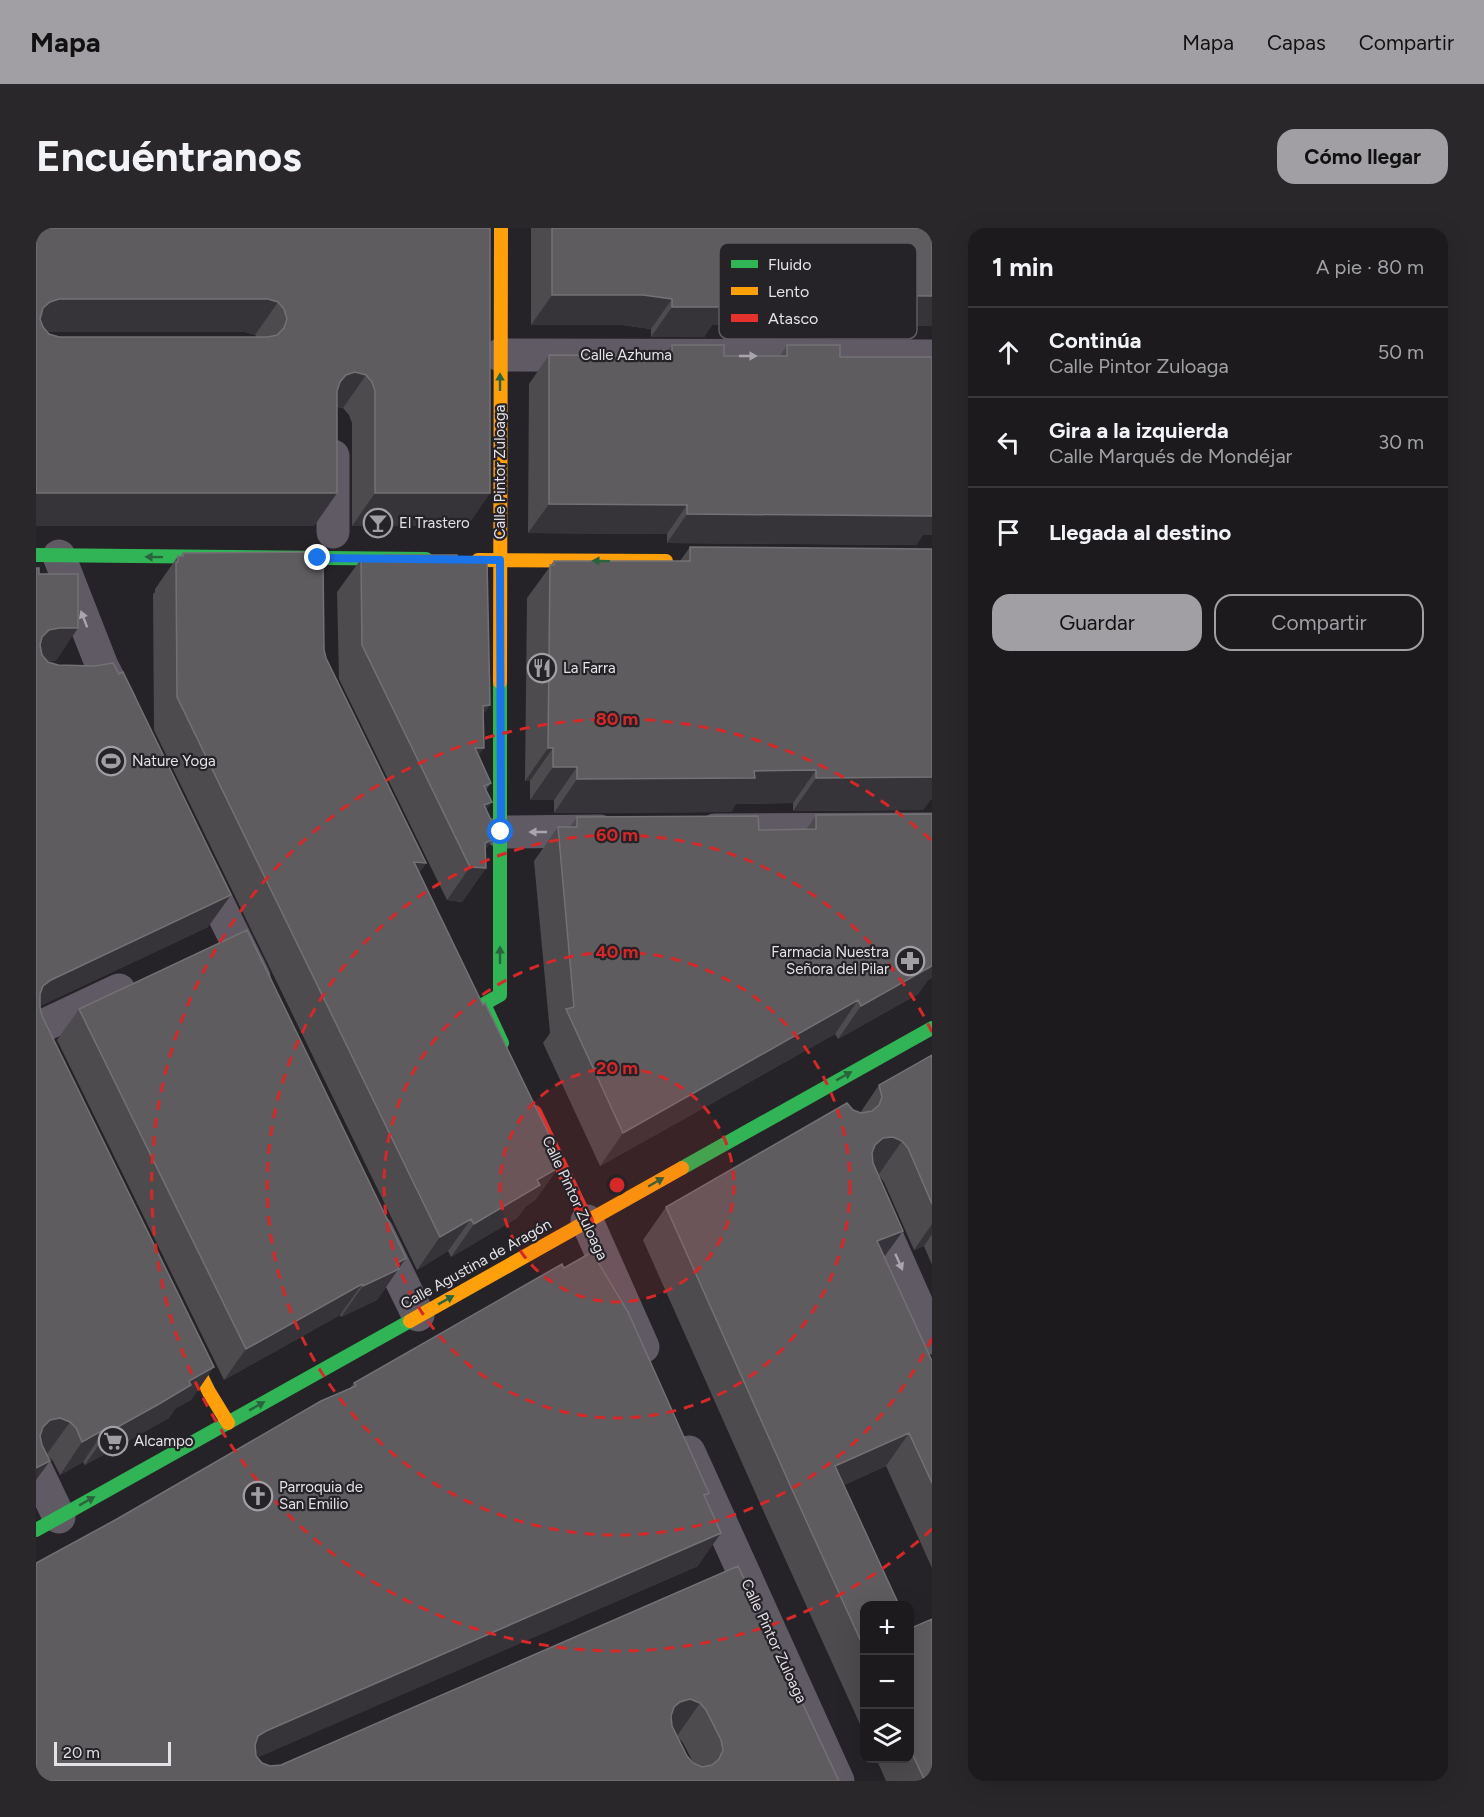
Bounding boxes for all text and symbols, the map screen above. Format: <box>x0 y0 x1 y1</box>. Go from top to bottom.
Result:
text: Mapa <box>30 25 101 59</box>
text: Mapa <box>1182 30 1234 55</box>
text: Capas <box>1267 30 1326 55</box>
text: Compartir <box>1359 30 1454 55</box>
button: Cómo llegar <box>1277 129 1448 184</box>
text: Encuéntranos <box>36 131 302 182</box>
legend <box>719 243 917 339</box>
text: 1 min <box>992 251 1053 283</box>
text: Fluido <box>768 255 812 274</box>
text: A pie · 80 m <box>1316 255 1424 279</box>
text: Lento <box>768 282 809 301</box>
text: Atasco <box>768 309 818 328</box>
text: Continúa <box>1049 327 1142 354</box>
icon: ahead <box>992 336 1025 369</box>
text: 50 m <box>1378 340 1424 364</box>
street label: Calle Azhuma <box>580 346 672 364</box>
one-way arrow <box>738 351 757 360</box>
text: Calle Pintor Zuloaga <box>1049 354 1229 378</box>
one-way arrow <box>495 373 505 392</box>
street label: Calle Pintor Zuloaga <box>491 405 509 539</box>
text: Gira a la izquierda <box>1049 417 1229 444</box>
icon: left <box>992 426 1025 459</box>
text: 30 m <box>1378 430 1424 454</box>
text: Calle Marqués de Mondéjar <box>1049 444 1292 468</box>
bar icon: El Trastero <box>362 507 394 539</box>
place label: El Trastero <box>399 514 470 532</box>
icon: arrive <box>992 516 1025 549</box>
text: Llegada al destino <box>1049 519 1231 546</box>
route end <box>304 544 330 570</box>
one-way arrow <box>144 552 163 561</box>
one-way arrow <box>591 556 610 566</box>
button: Guardar <box>992 594 1202 651</box>
button: Compartir <box>1214 594 1424 651</box>
one-way arrow <box>79 610 89 628</box>
restaurant icon: La Farra <box>526 652 558 684</box>
place label: La Farra <box>563 659 616 677</box>
text: 80 m <box>596 708 638 730</box>
sports icon: Nature Yoga <box>95 745 127 777</box>
place label: Nature Yoga <box>132 752 216 770</box>
route start <box>487 818 513 844</box>
text: 60 m <box>596 824 638 846</box>
one-way arrow <box>528 827 547 837</box>
text: 40 m <box>595 941 639 963</box>
place label: Farmacia Nuestra Señora del Pilar <box>771 943 889 978</box>
pharmacy icon: Farmacia Nuestra Señora del Pilar <box>894 945 926 977</box>
one-way arrow <box>495 946 505 965</box>
text: 20 m <box>596 1057 638 1079</box>
one-way arrow <box>836 1071 853 1081</box>
street label: Calle Pintor Zuloaga <box>538 1133 612 1263</box>
centre of rings <box>607 1175 627 1195</box>
one-way arrow <box>648 1177 665 1187</box>
street label: Calle Agustina de Aragón <box>398 1215 554 1313</box>
one-way arrow <box>894 1254 903 1271</box>
one-way arrow <box>437 1295 454 1305</box>
one-way arrow <box>249 1401 266 1411</box>
supermarket icon: Alcampo <box>97 1425 129 1457</box>
place label: Alcampo <box>134 1432 194 1450</box>
place label: Parroquia de San Emilio <box>279 1478 363 1513</box>
church icon: Parroquia de San Emilio <box>242 1480 274 1512</box>
one-way arrow <box>79 1496 96 1506</box>
street label: Calle Pintor Zuloaga <box>737 1576 811 1706</box>
map controls <box>860 1601 914 1763</box>
button: + <box>860 1601 914 1655</box>
button: − <box>860 1655 914 1709</box>
button: layers <box>860 1709 914 1763</box>
scale bar <box>54 1739 171 1766</box>
text: 20 m <box>63 1743 100 1762</box>

